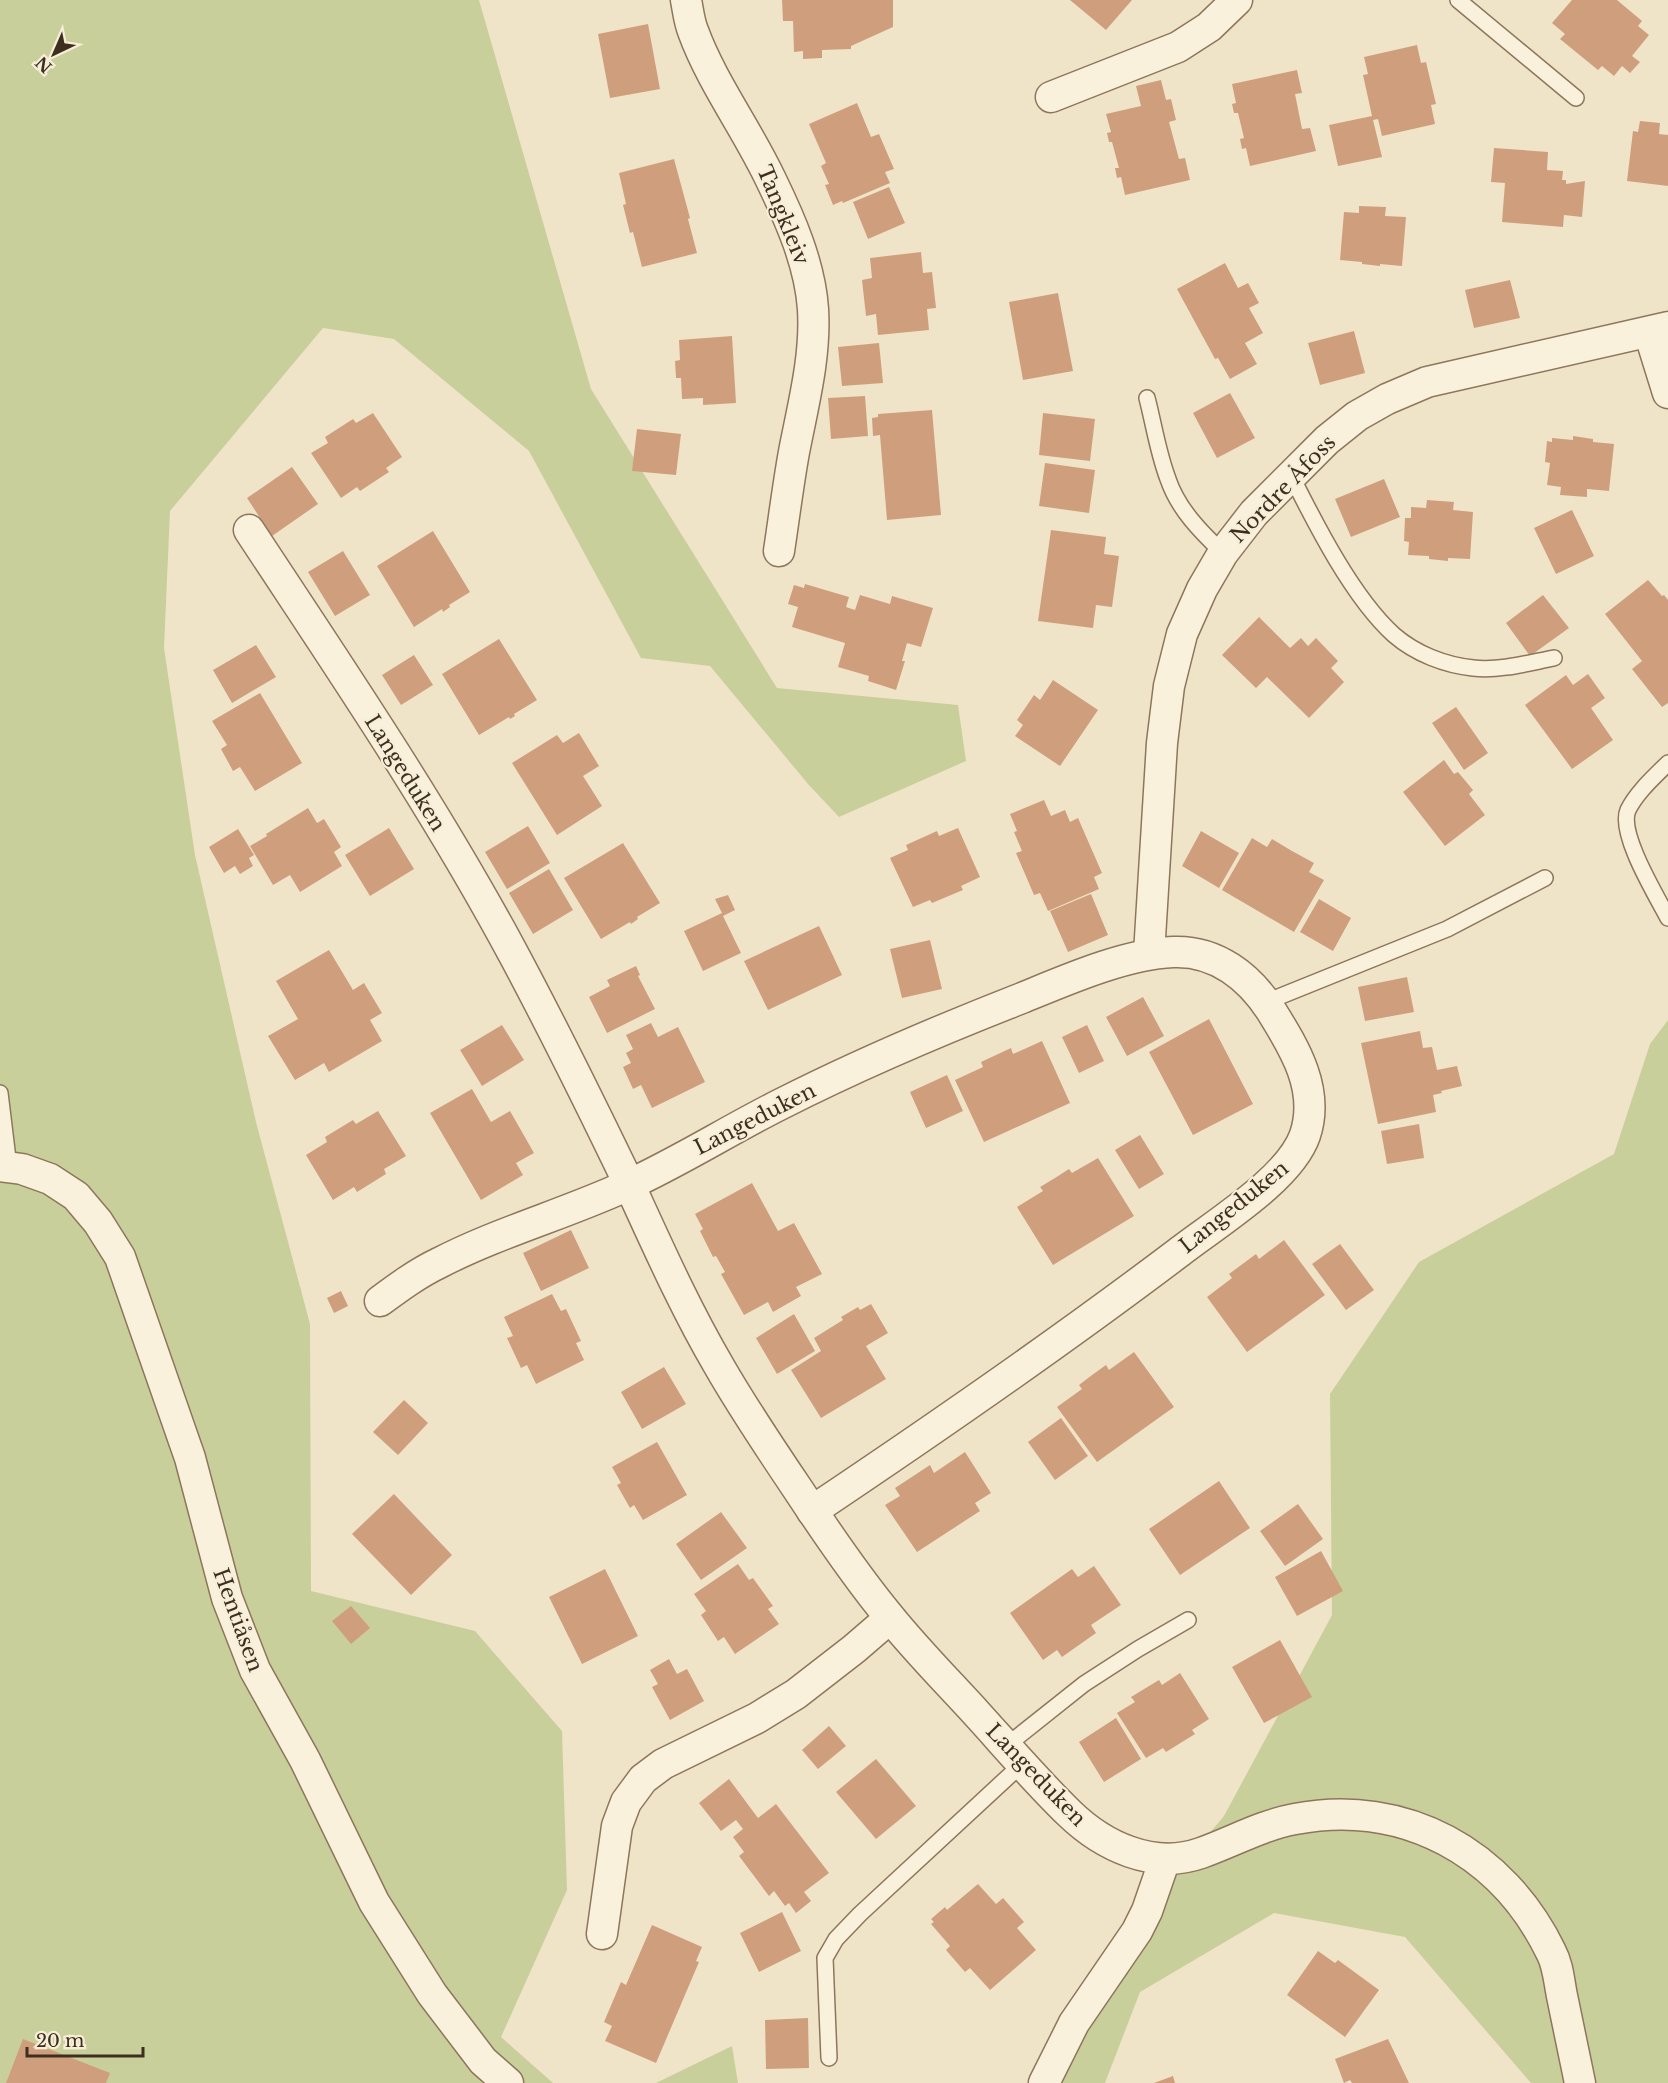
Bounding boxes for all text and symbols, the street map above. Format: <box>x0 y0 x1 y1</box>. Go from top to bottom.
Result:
north arrow <box>24 24 84 84</box>
text: N <box>31 52 56 77</box>
street label: Tangkleiv <box>751 161 815 269</box>
street label: Nordre Åfoss <box>1225 429 1341 549</box>
street label: Langeduken <box>359 710 451 836</box>
street label: Langeduken <box>690 1077 820 1161</box>
street label: Langeduken <box>1174 1155 1294 1259</box>
street label: Hentiåsen <box>207 1565 269 1675</box>
street label: Langeduken <box>981 1718 1091 1832</box>
scale bar <box>27 2020 142 2058</box>
text: 20 m <box>36 2030 84 2052</box>

